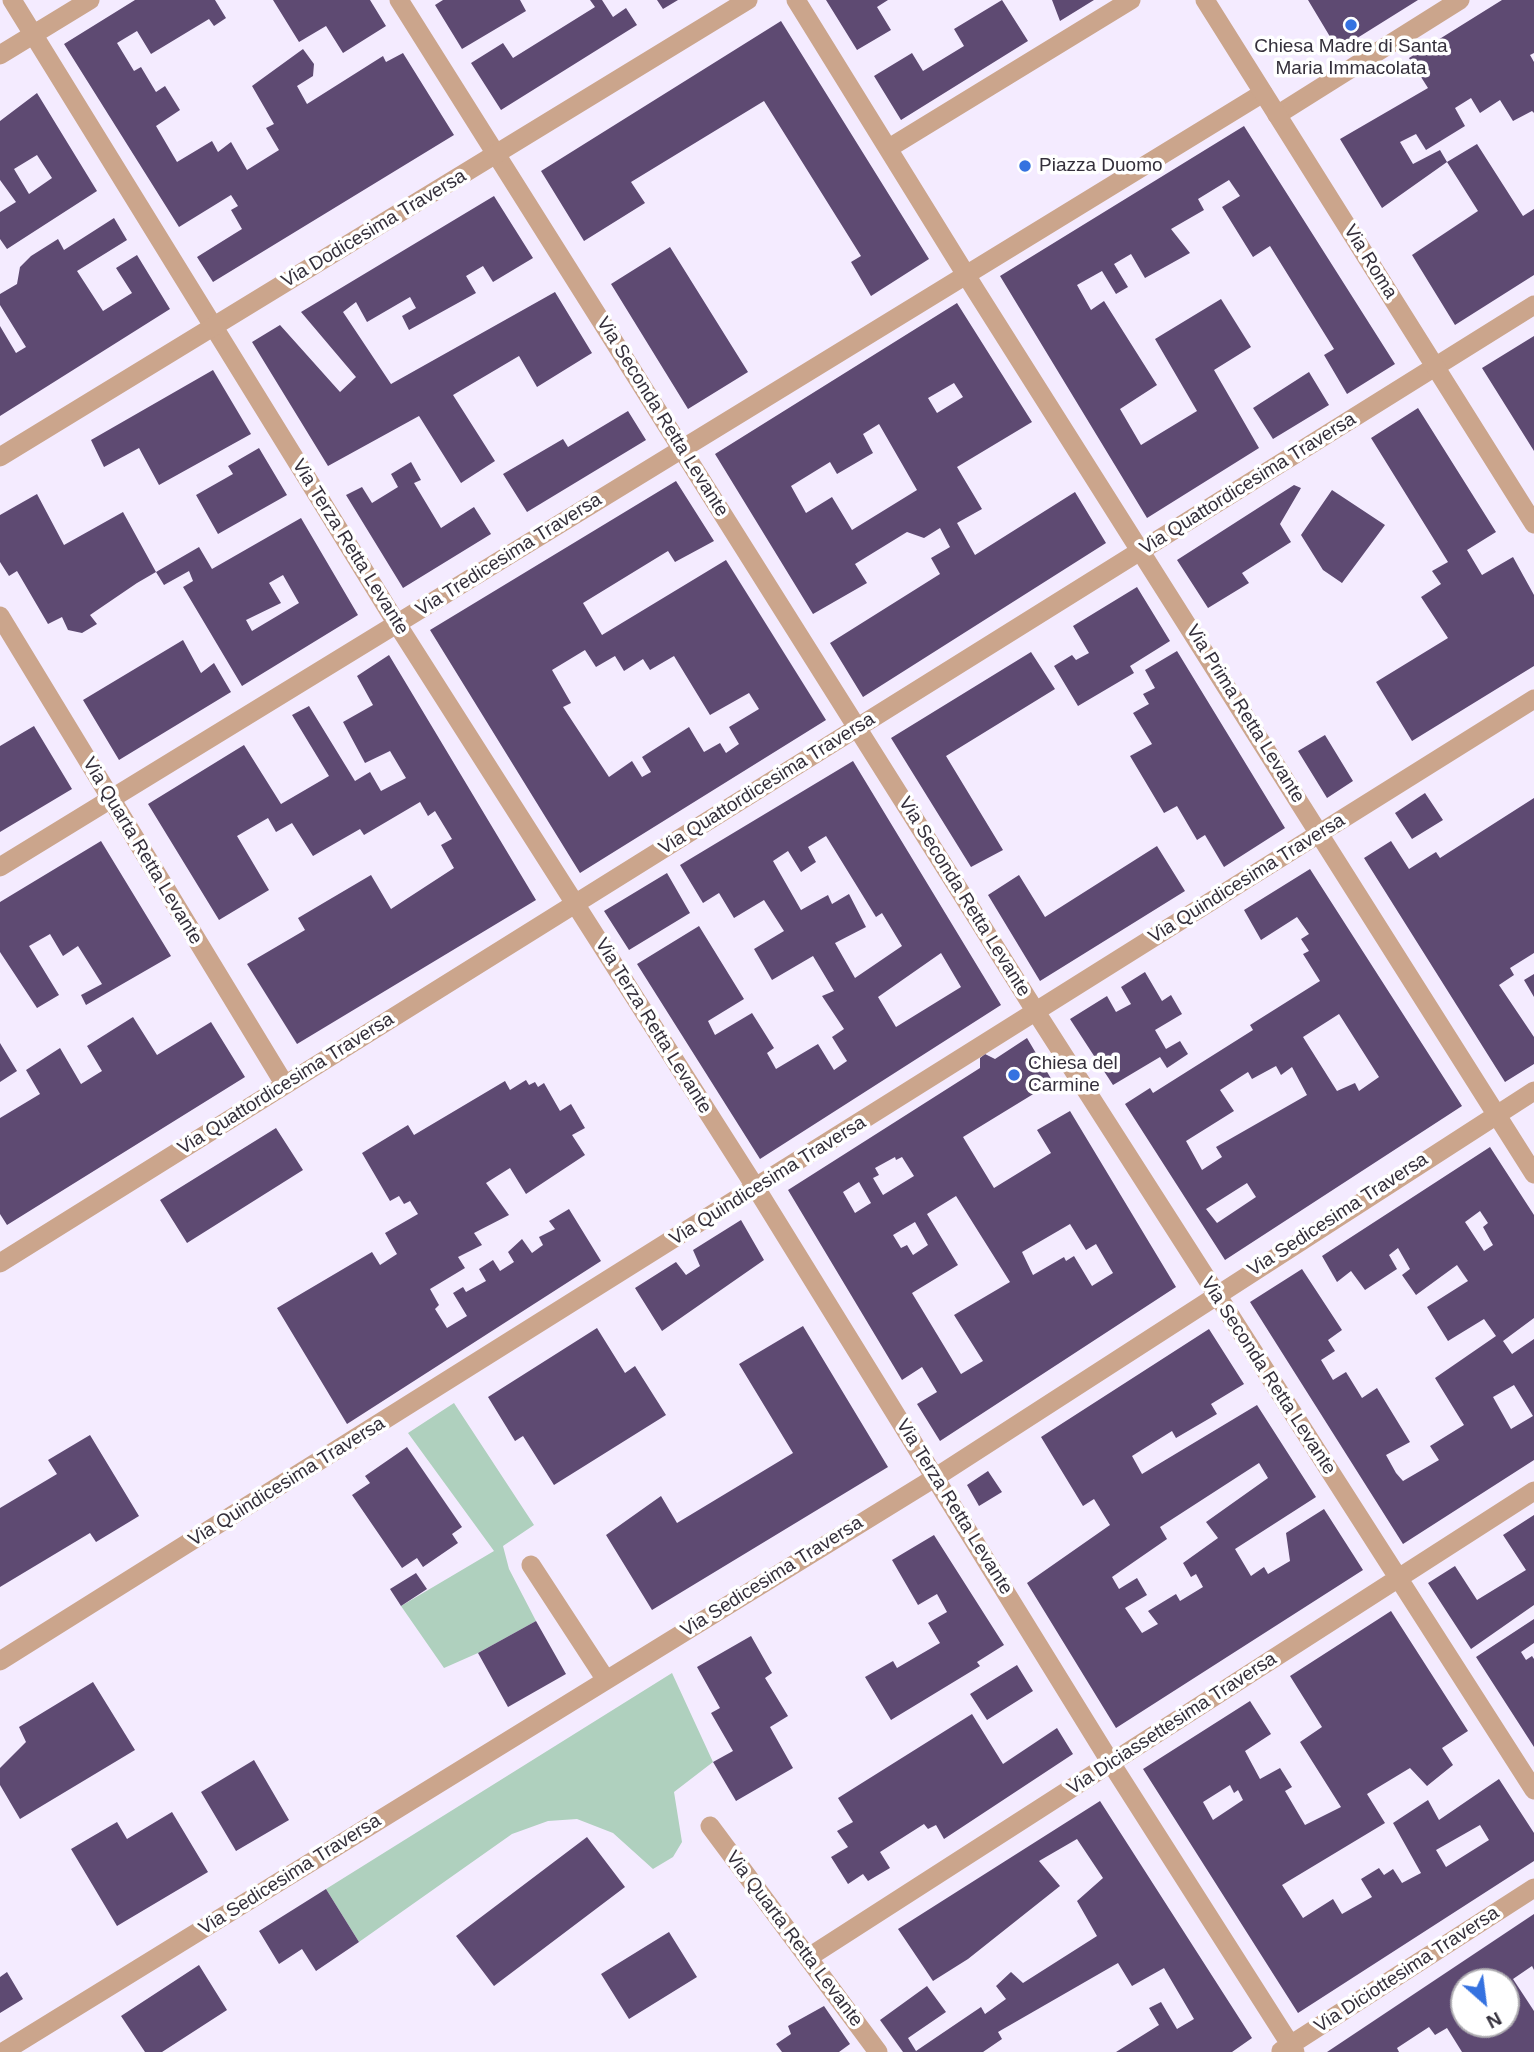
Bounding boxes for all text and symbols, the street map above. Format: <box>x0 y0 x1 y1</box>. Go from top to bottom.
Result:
marker: Chiesa Madre di Santa Maria Immacolata <box>1343 17 1359 33</box>
place label: Chiesa Madre di Santa Maria Immacolata <box>1254 36 1448 80</box>
place label: Piazza Duomo <box>1039 155 1163 177</box>
marker: Piazza Duomo <box>1017 158 1033 174</box>
street label: Via Dodicesima Traversa <box>278 165 470 293</box>
street label: Via Roma <box>1338 221 1402 303</box>
street label: Via Seconda Retta Levante <box>591 313 733 521</box>
street label: Via Quattordicesima Traversa <box>1136 408 1360 560</box>
street label: Via Terza Retta Levante <box>287 455 413 639</box>
street label: Via Tredicesima Traversa <box>412 488 606 622</box>
street label: Via Prima Retta Levante <box>1181 621 1309 807</box>
street label: Via Quattordicesima Traversa <box>655 708 879 860</box>
street label: Via Quarta Retta Levante <box>77 753 207 949</box>
street label: Via Seconda Retta Levante <box>893 793 1035 1001</box>
street label: Via Quindicesima Traversa <box>1145 809 1349 949</box>
street label: Via Terza Retta Levante <box>590 934 716 1118</box>
street label: Via Quattordicesima Traversa <box>174 1008 398 1160</box>
place label: Chiesa del Carmine <box>1028 1053 1118 1097</box>
marker: Chiesa del Carmine <box>1006 1067 1022 1083</box>
street label: Via Quindicesima Traversa <box>666 1111 870 1251</box>
street label: Via Sedicesima Traversa <box>1244 1148 1432 1282</box>
street label: Via Seconda Retta Levante <box>1196 1273 1340 1479</box>
street label: Via Quindicesima Traversa <box>185 1412 389 1552</box>
street label: Via Terza Retta Levante <box>891 1415 1017 1599</box>
street label: Via Sedicesima Traversa <box>677 1512 867 1642</box>
street label: Via Diciassettesima Traversa <box>1063 1648 1281 1800</box>
street label: Via Sedicesima Traversa <box>195 1810 385 1940</box>
street label: Via Quarta Retta Levante <box>720 1847 868 2031</box>
street label: Via Diciottesima Traversa <box>1310 1902 1504 2038</box>
north arrow <box>1450 1968 1520 2038</box>
text: N <box>1483 2008 1505 2033</box>

